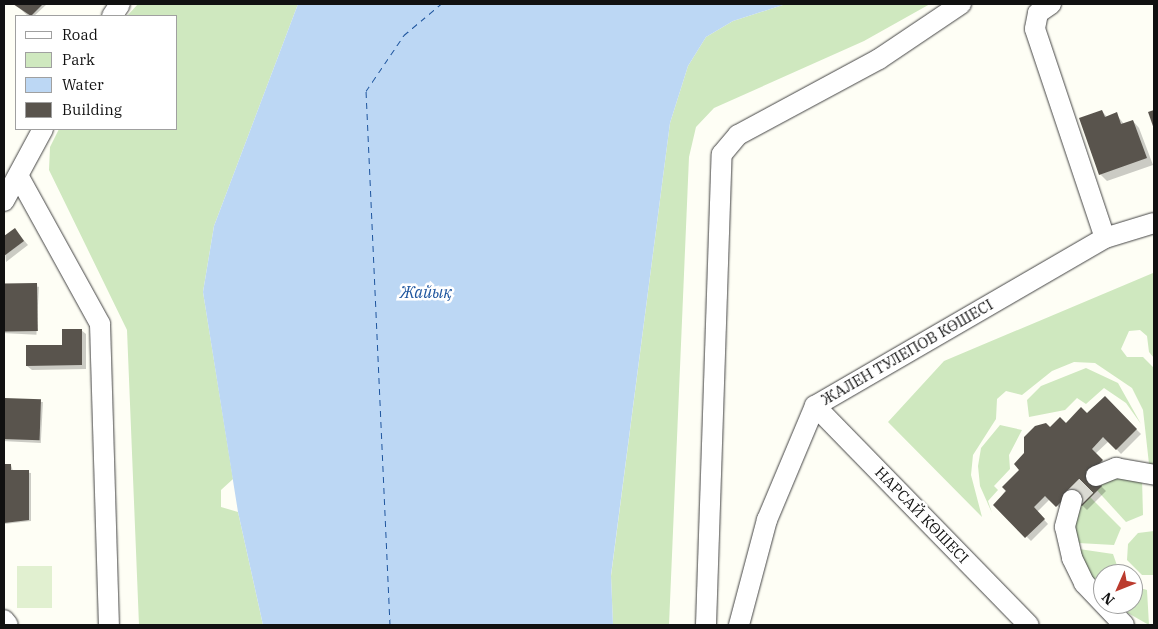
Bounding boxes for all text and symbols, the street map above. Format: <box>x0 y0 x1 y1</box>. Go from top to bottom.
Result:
legend <box>15 15 178 130</box>
text: Road <box>62 25 98 44</box>
text: Park <box>62 50 95 69</box>
text: Water <box>62 75 104 94</box>
text: Building <box>62 100 122 119</box>
water label: Жайық <box>400 282 452 302</box>
street label: ЖАЛЕН ТУЛЕПОВ КӨШЕСІ <box>818 295 996 409</box>
street label: НАРСАЙ КӨШЕСІ <box>871 463 973 567</box>
north arrow <box>1093 564 1143 614</box>
text: N <box>1098 588 1118 609</box>

